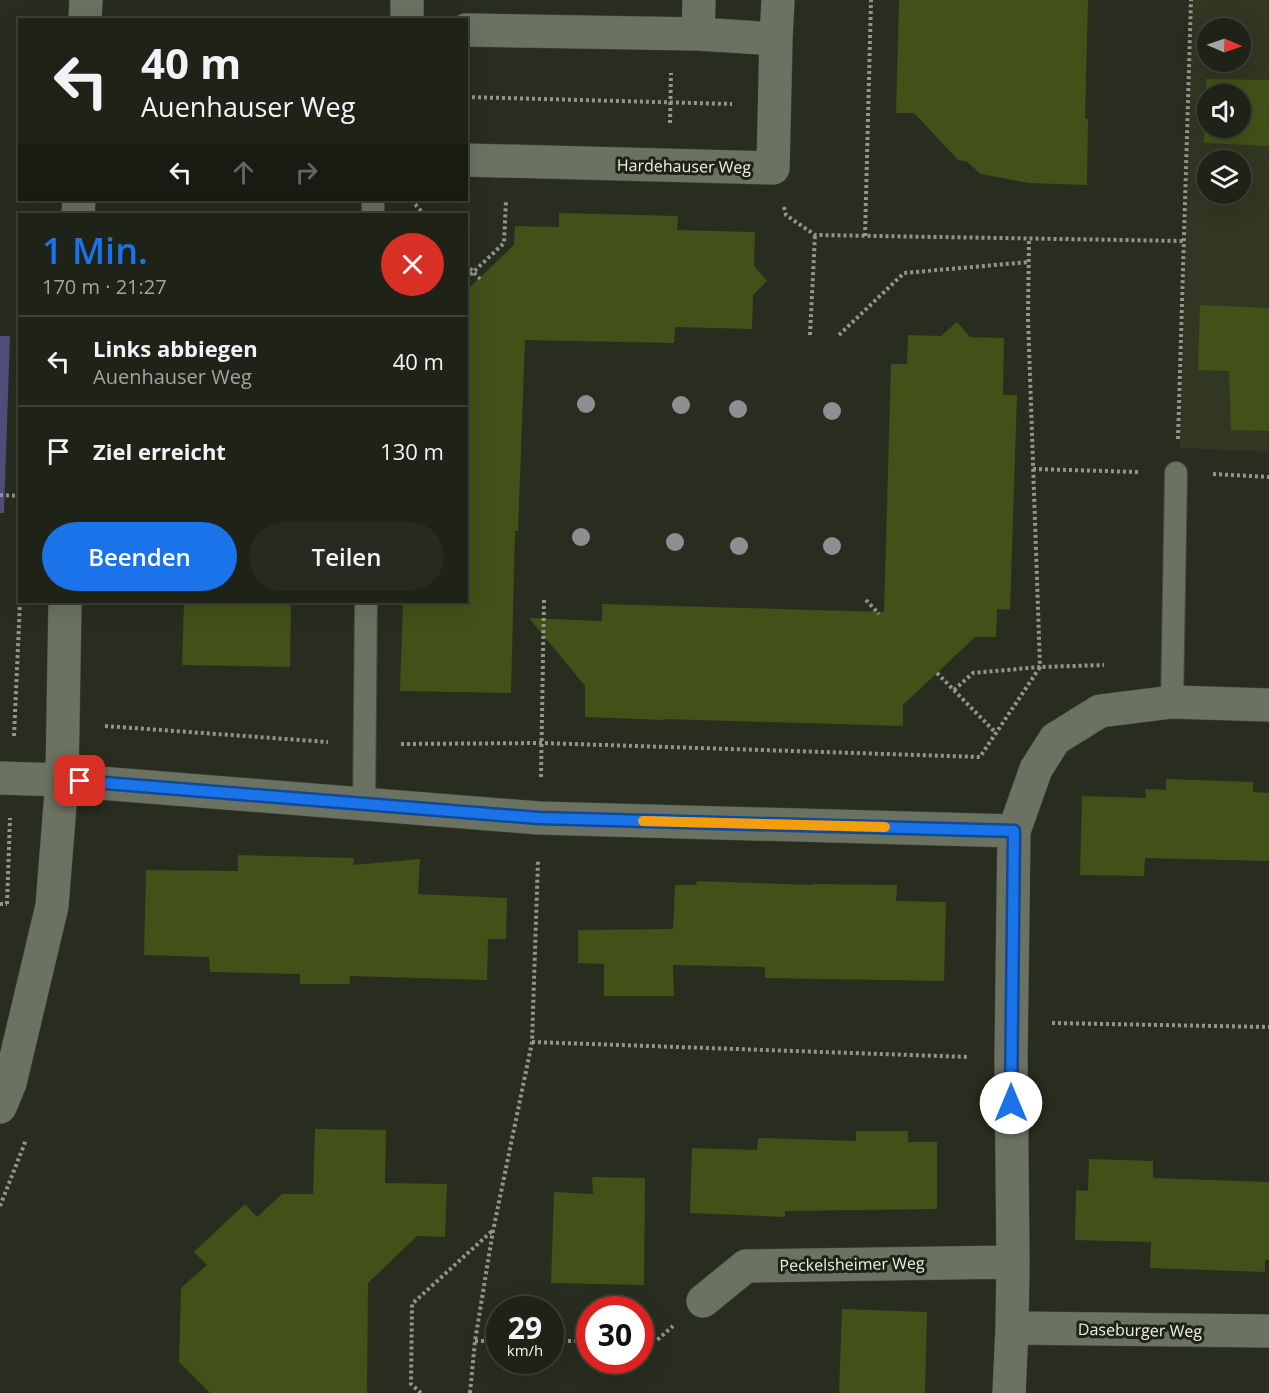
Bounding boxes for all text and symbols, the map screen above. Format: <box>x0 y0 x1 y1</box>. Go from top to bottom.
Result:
north arrow <box>1197 18 1251 72</box>
map controls <box>1197 18 1251 204</box>
text: 40 m <box>141 34 241 91</box>
icon: left <box>42 42 120 120</box>
button: sound <box>1197 84 1251 138</box>
text: Auenhauser Weg <box>141 88 355 125</box>
button: layers <box>1197 150 1251 204</box>
street label: Hardehauser Weg <box>617 154 752 178</box>
icon: left <box>164 156 197 189</box>
icon: ahead <box>227 156 260 189</box>
icon: right <box>290 156 323 189</box>
text: 1 Min. <box>42 226 148 275</box>
button: close <box>381 233 444 296</box>
text: 170 m · 21:27 <box>42 273 167 300</box>
text: Links abbiegen <box>93 333 258 363</box>
icon: left <box>42 345 75 378</box>
text: 40 m <box>393 346 444 376</box>
text: Auenhauser Weg <box>93 363 252 390</box>
icon: arrive <box>42 435 75 468</box>
text: Ziel erreicht <box>93 436 226 466</box>
text: 130 m <box>380 436 444 466</box>
button: Beenden <box>42 522 237 591</box>
button: Teilen <box>249 522 444 591</box>
pin <box>54 755 105 806</box>
icon: arrive <box>63 764 96 797</box>
position arrow <box>979 1071 1043 1135</box>
street label: Peckelsheimer Weg <box>779 1252 925 1276</box>
speed limit sign: 30 <box>576 1296 654 1374</box>
text: 29 <box>508 1307 542 1348</box>
street label: Daseburger Weg <box>1078 1318 1203 1342</box>
text: km/h <box>507 1340 543 1360</box>

